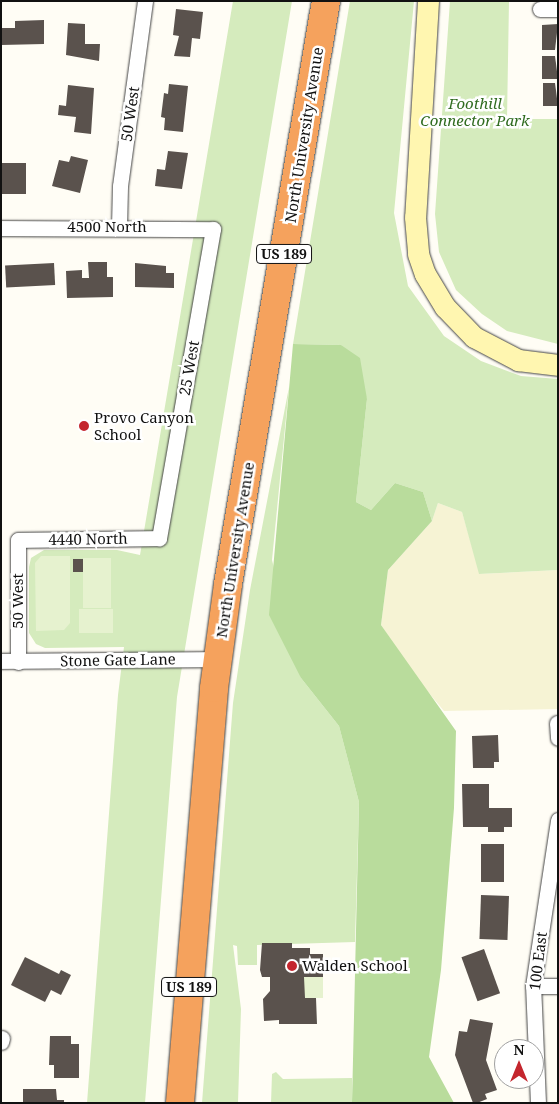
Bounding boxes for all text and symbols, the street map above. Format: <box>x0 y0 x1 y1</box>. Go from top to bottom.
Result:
street label: North University Avenue <box>281 46 327 224</box>
street label: 50 West <box>117 85 143 143</box>
park label: Foothill Connector Park <box>420 94 530 129</box>
street label: 4500 North <box>67 218 147 236</box>
road number: US 189 <box>255 242 313 266</box>
street label: 25 West <box>175 339 203 397</box>
place label: Provo Canyon School <box>94 408 194 443</box>
marker: Provo Canyon School <box>78 420 90 432</box>
street label: North University Avenue <box>212 461 258 639</box>
street label: 4440 North <box>48 529 128 549</box>
street label: 50 West <box>9 573 27 629</box>
street label: Stone Gate Lane <box>60 650 176 670</box>
street label: 100 East <box>525 931 551 991</box>
place label: Walden School <box>302 957 408 975</box>
marker: Walden School <box>286 960 298 972</box>
road number: US 189 <box>160 976 218 999</box>
north arrow <box>494 1039 544 1089</box>
text: N <box>513 1040 525 1059</box>

